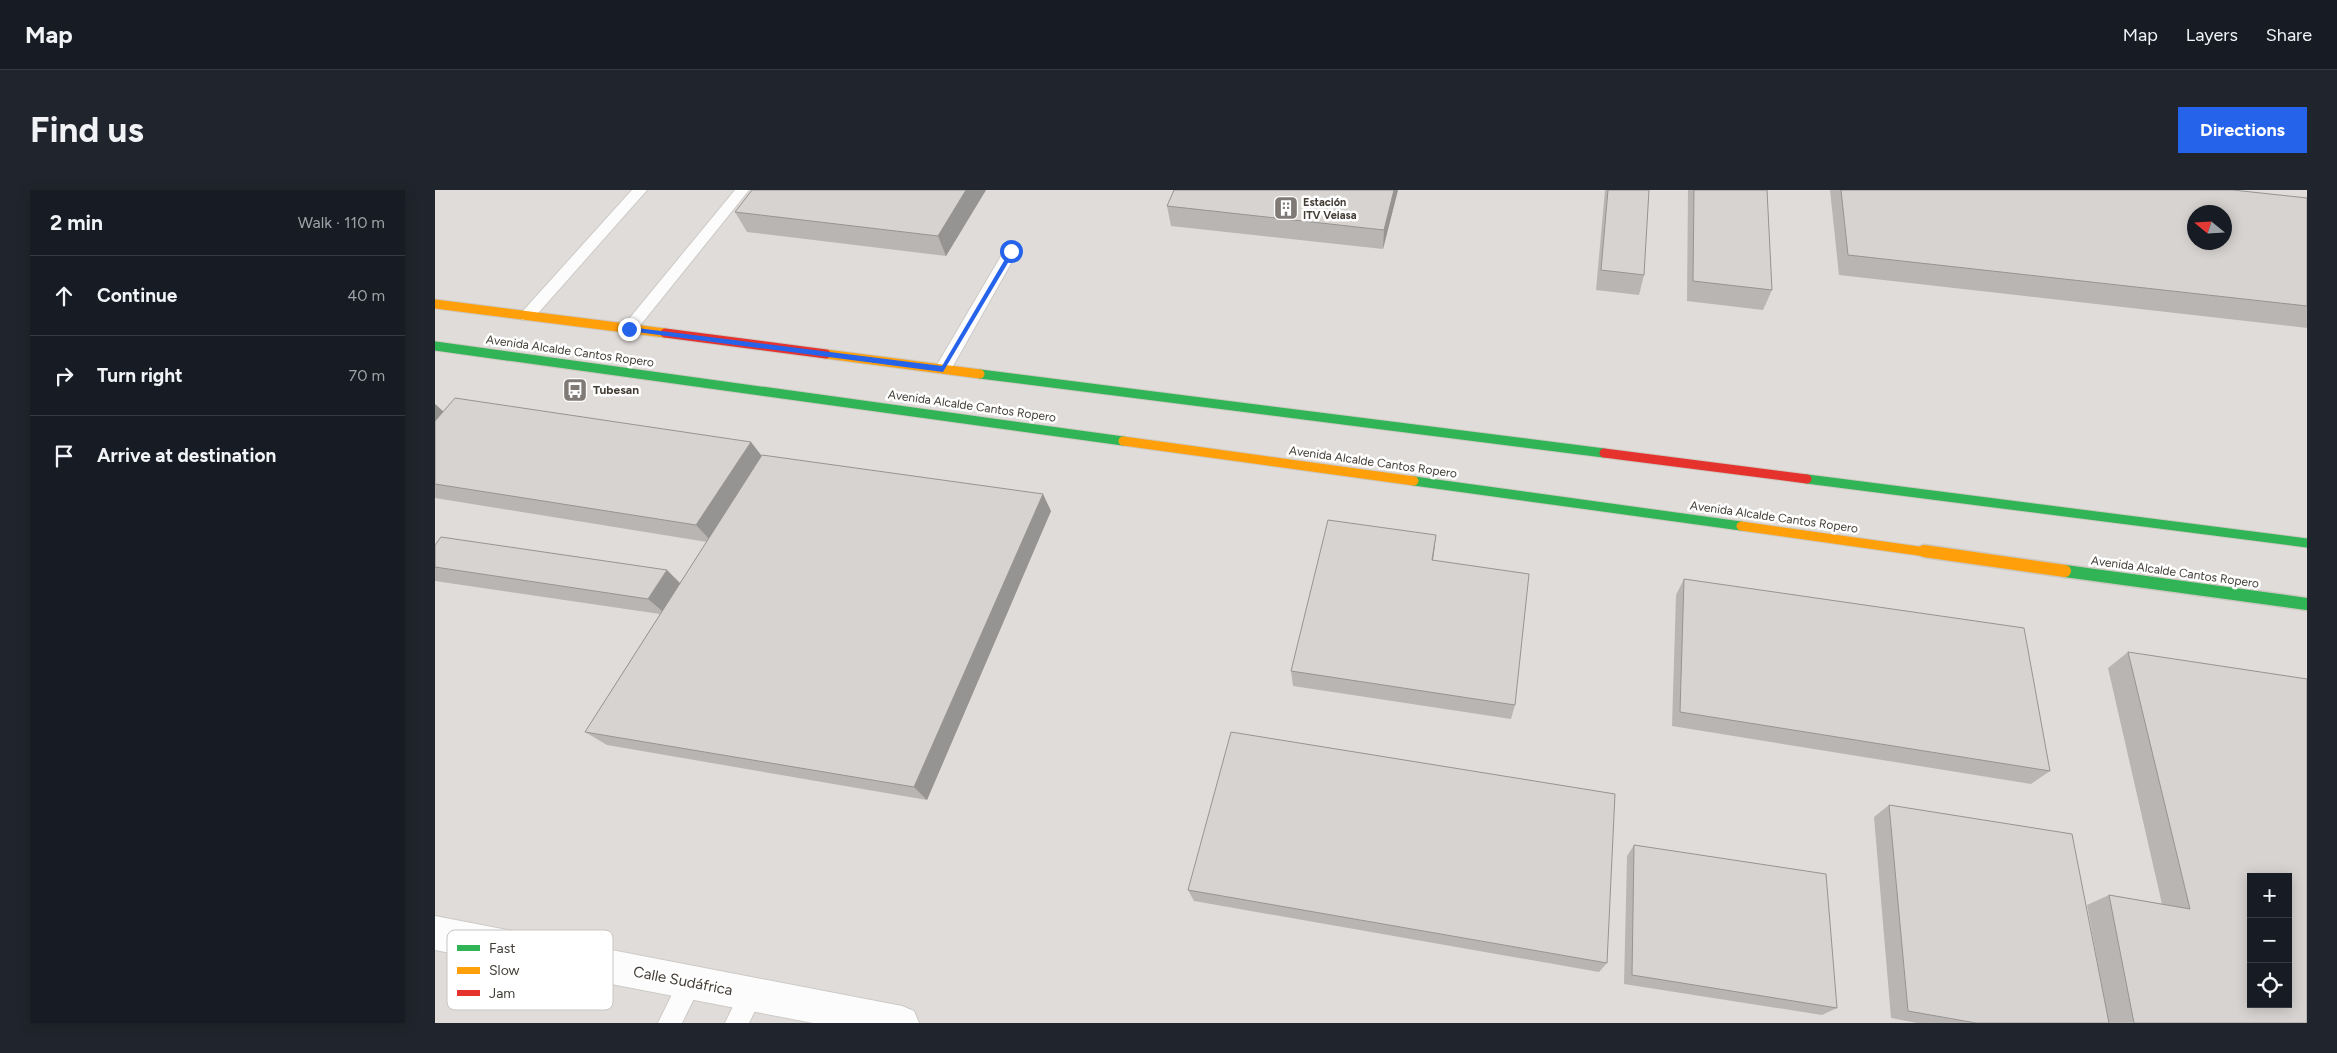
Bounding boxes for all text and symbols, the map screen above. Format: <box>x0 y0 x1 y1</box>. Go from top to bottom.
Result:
text: Map <box>25 20 73 49</box>
text: Map <box>2123 24 2158 46</box>
text: Layers <box>2186 24 2238 46</box>
text: Share <box>2266 24 2312 46</box>
button: Directions <box>2178 107 2307 153</box>
text: Find us <box>30 109 144 151</box>
building icon: Estación ITV Veiasa <box>1273 195 1299 221</box>
place label: Estación ITV Veiasa <box>1303 196 1357 222</box>
north arrow <box>2187 205 2232 250</box>
text: 2 min <box>50 210 103 235</box>
text: Walk · 110 m <box>298 213 385 232</box>
route start <box>1000 240 1023 263</box>
icon: ahead <box>50 282 78 310</box>
text: Continue <box>97 284 177 307</box>
text: 40 m <box>347 286 385 305</box>
route end <box>618 318 641 341</box>
street label: Avenida Alcalde Cantos Ropero <box>485 332 655 370</box>
icon: right <box>50 362 78 390</box>
text: Turn right <box>97 364 183 387</box>
text: 70 m <box>349 366 385 385</box>
bus stop icon: Tubesan <box>562 377 588 403</box>
place label: Tubesan <box>593 383 639 397</box>
street label: Avenida Alcalde Cantos Ropero <box>887 387 1057 425</box>
icon: arrive <box>50 442 78 470</box>
street label: Avenida Alcalde Cantos Ropero <box>1288 443 1458 481</box>
text: Arrive at destination <box>97 444 276 467</box>
street label: Avenida Alcalde Cantos Ropero <box>1689 498 1859 536</box>
street label: Avenida Alcalde Cantos Ropero <box>2090 553 2260 591</box>
map controls <box>2247 873 2292 1008</box>
button: + <box>2247 873 2292 918</box>
button: − <box>2247 918 2292 963</box>
legend <box>447 930 613 1010</box>
text: Fast <box>489 940 515 957</box>
text: Slow <box>489 962 520 979</box>
street label: Calle Sudáfrica <box>632 963 734 999</box>
button: locate <box>2247 963 2292 1008</box>
text: Jam <box>489 985 515 1002</box>

